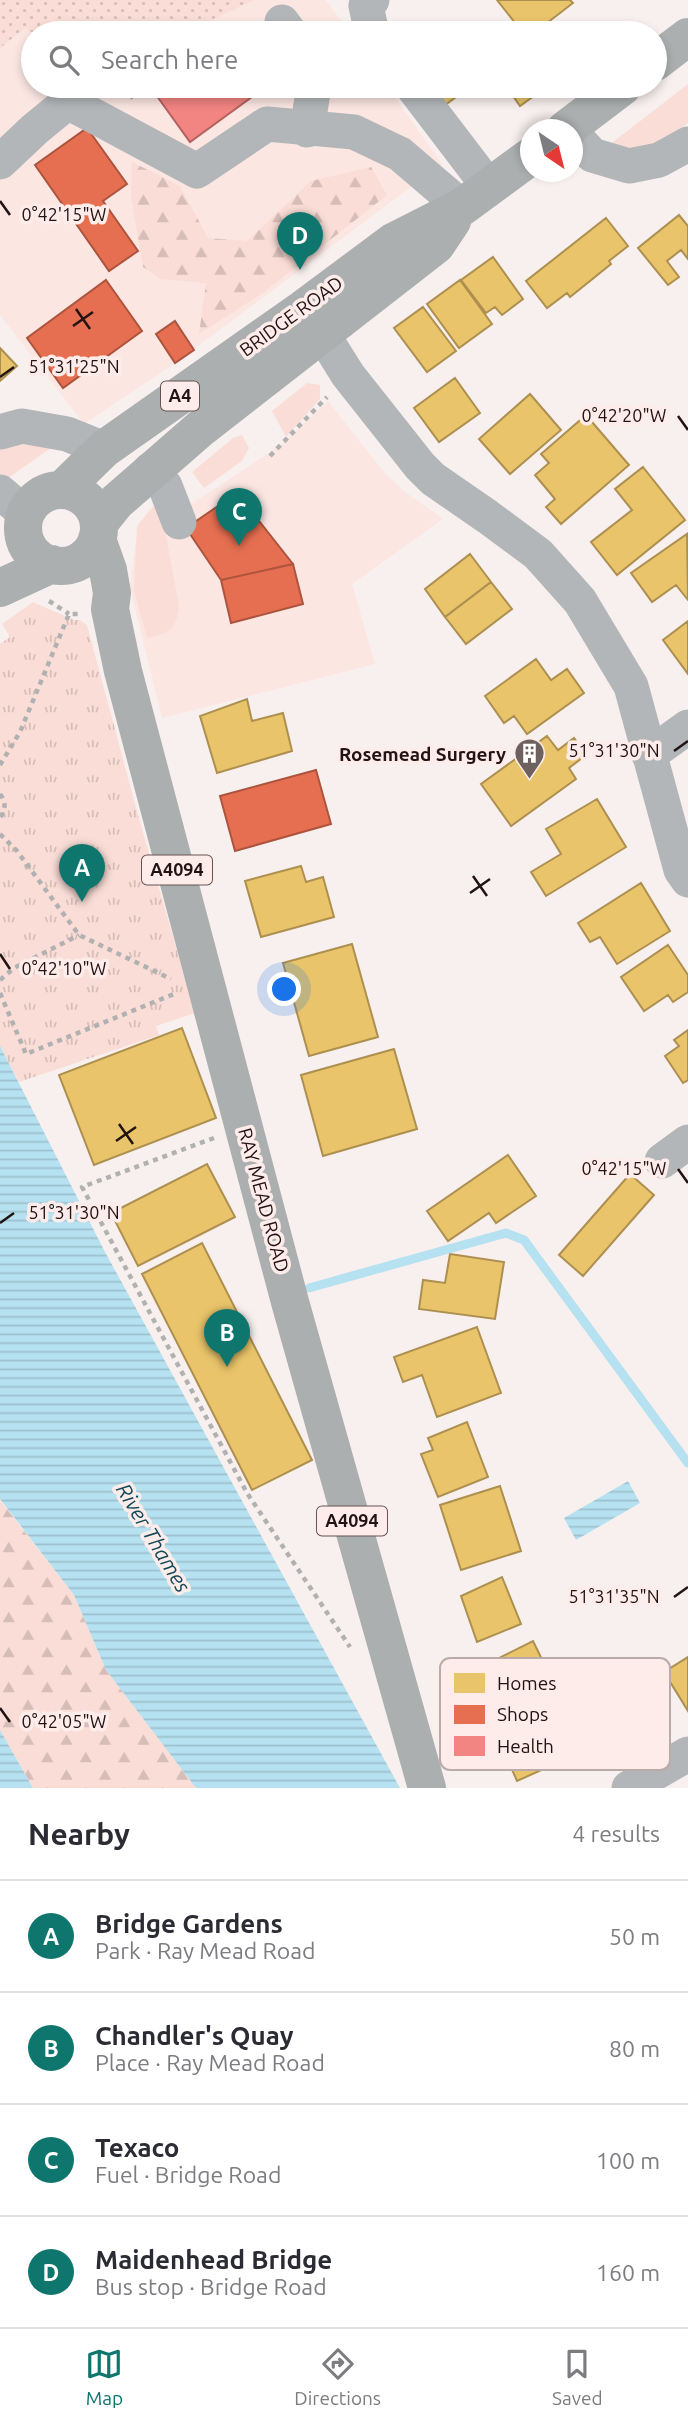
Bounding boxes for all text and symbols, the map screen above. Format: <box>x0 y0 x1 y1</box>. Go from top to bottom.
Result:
search box <box>21 21 667 98</box>
icon: search <box>45 41 83 79</box>
text: Search here <box>101 45 238 74</box>
north arrow <box>520 119 583 182</box>
text: 0°42'15"W <box>22 204 107 224</box>
pin: D <box>277 212 323 270</box>
street label: BRIDGE ROAD <box>235 271 347 361</box>
text: 51°31'25"N <box>28 356 120 376</box>
road number: A4 <box>161 382 199 410</box>
text: 0°42'20"W <box>582 405 667 425</box>
pin: C <box>216 488 262 546</box>
building icon: Rosemead Surgery <box>512 737 546 781</box>
text: 51°31'30"N <box>568 740 660 760</box>
place label: Rosemead Surgery <box>339 743 506 765</box>
pin: A <box>59 844 105 902</box>
road number: A4094 <box>142 856 212 884</box>
text: 0°42'10"W <box>22 958 107 978</box>
your location <box>267 972 301 1006</box>
street label: RAY MEAD ROAD <box>234 1125 294 1275</box>
text: 0°42'15"W <box>582 1158 667 1178</box>
text: 51°31'30"N <box>28 1202 120 1222</box>
pin: B <box>204 1309 250 1367</box>
water label: River Thames <box>112 1479 196 1596</box>
road number: A4094 <box>317 1506 387 1536</box>
text: 51°31'35"N <box>568 1586 660 1606</box>
legend <box>440 1658 670 1770</box>
text: Homes <box>497 1672 557 1694</box>
text: Shops <box>497 1703 548 1725</box>
text: 0°42'05"W <box>22 1711 107 1731</box>
text: Health <box>497 1735 554 1757</box>
text: Nearby <box>28 1817 130 1851</box>
text: 4 results <box>572 1821 660 1846</box>
text: Bridge Gardens <box>95 1909 283 1938</box>
text: A <box>43 1924 59 1949</box>
text: 50 m <box>609 1924 660 1949</box>
text: Park · Ray Mead Road <box>95 1938 316 1963</box>
text: Chandler's Quay <box>95 2021 293 2050</box>
text: B <box>43 2036 59 2061</box>
text: 80 m <box>609 2036 660 2061</box>
text: Place · Ray Mead Road <box>95 2050 325 2075</box>
text: Texaco <box>95 2133 179 2162</box>
text: C <box>44 2148 58 2173</box>
text: 100 m <box>596 2148 660 2173</box>
text: Fuel · Bridge Road <box>95 2162 281 2187</box>
text: Maidenhead Bridge <box>95 2245 332 2274</box>
text: D <box>43 2260 59 2285</box>
text: 160 m <box>596 2260 660 2285</box>
text: Bus stop · Bridge Road <box>95 2274 327 2299</box>
tab: Map <box>85 2345 123 2409</box>
tab: Directions <box>294 2345 381 2409</box>
tab: Saved <box>552 2345 603 2409</box>

